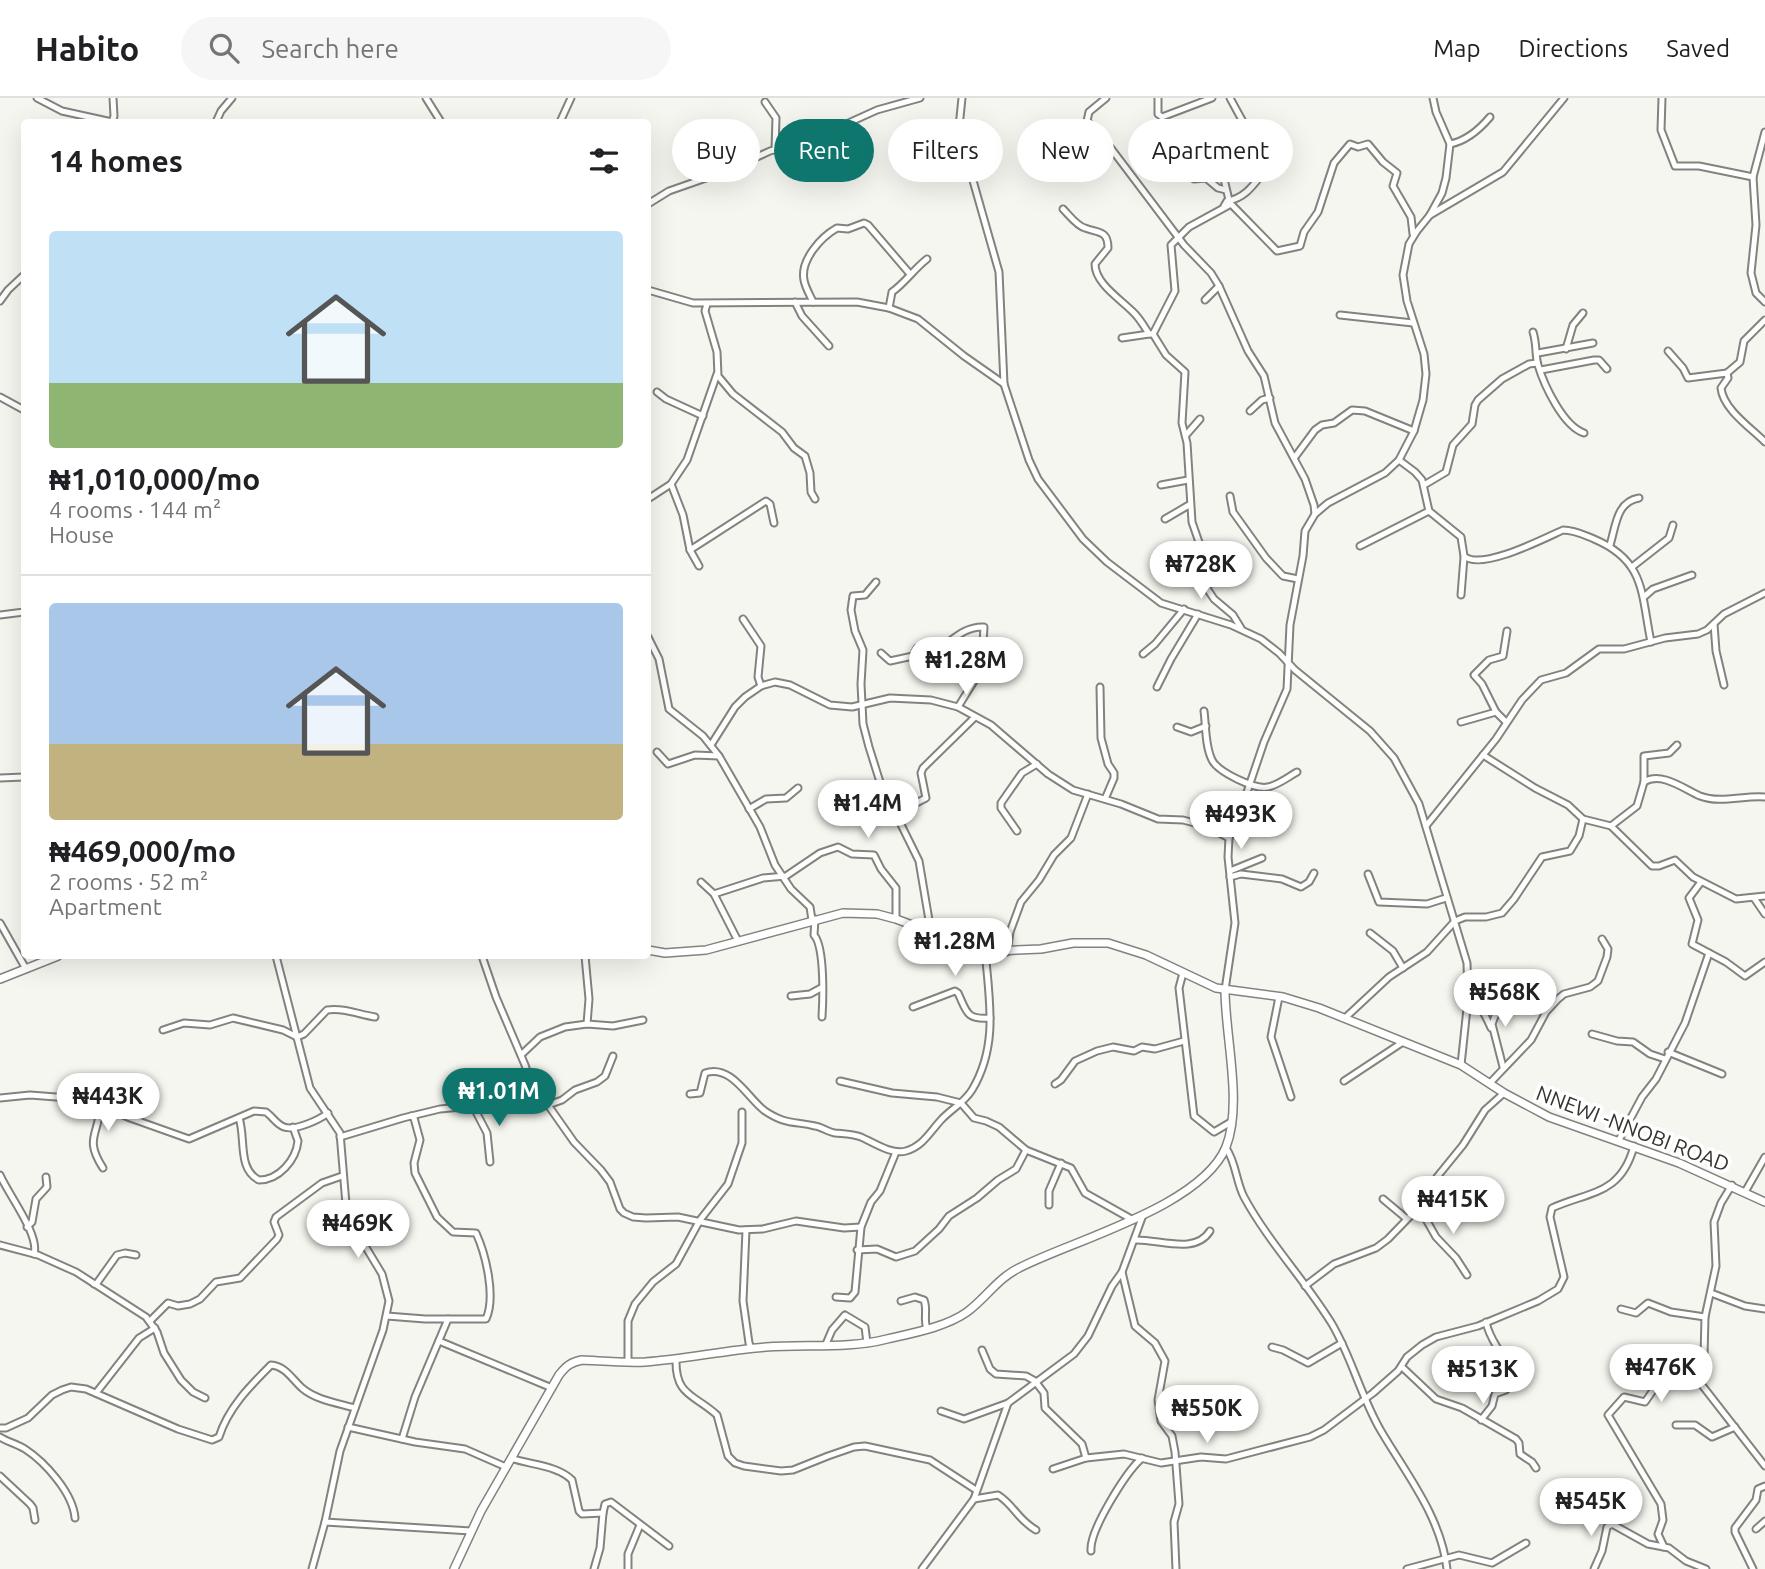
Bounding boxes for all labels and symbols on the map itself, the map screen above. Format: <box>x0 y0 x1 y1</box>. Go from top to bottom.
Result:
pin: ₦728K <box>1152 542 1250 601</box>
pin: ₦1.28M <box>909 638 1023 697</box>
pin: ₦1.4M <box>819 780 917 840</box>
pin: ₦493K <box>1192 792 1290 851</box>
pin: ₦1.28M <box>898 918 1012 978</box>
pin: ₦568K <box>1456 970 1554 1029</box>
pin: ₦1.01M <box>442 1068 556 1128</box>
pin: ₦443K <box>59 1074 157 1133</box>
street label: NNEWI -NNOBI ROAD <box>1533 1080 1733 1176</box>
pin: ₦415K <box>1404 1176 1502 1236</box>
pin: ₦469K <box>309 1200 407 1260</box>
pin: ₦476K <box>1612 1344 1710 1404</box>
pin: ₦513K <box>1434 1346 1532 1406</box>
pin: ₦550K <box>1158 1386 1256 1445</box>
pin: ₦545K <box>1542 1478 1640 1538</box>

